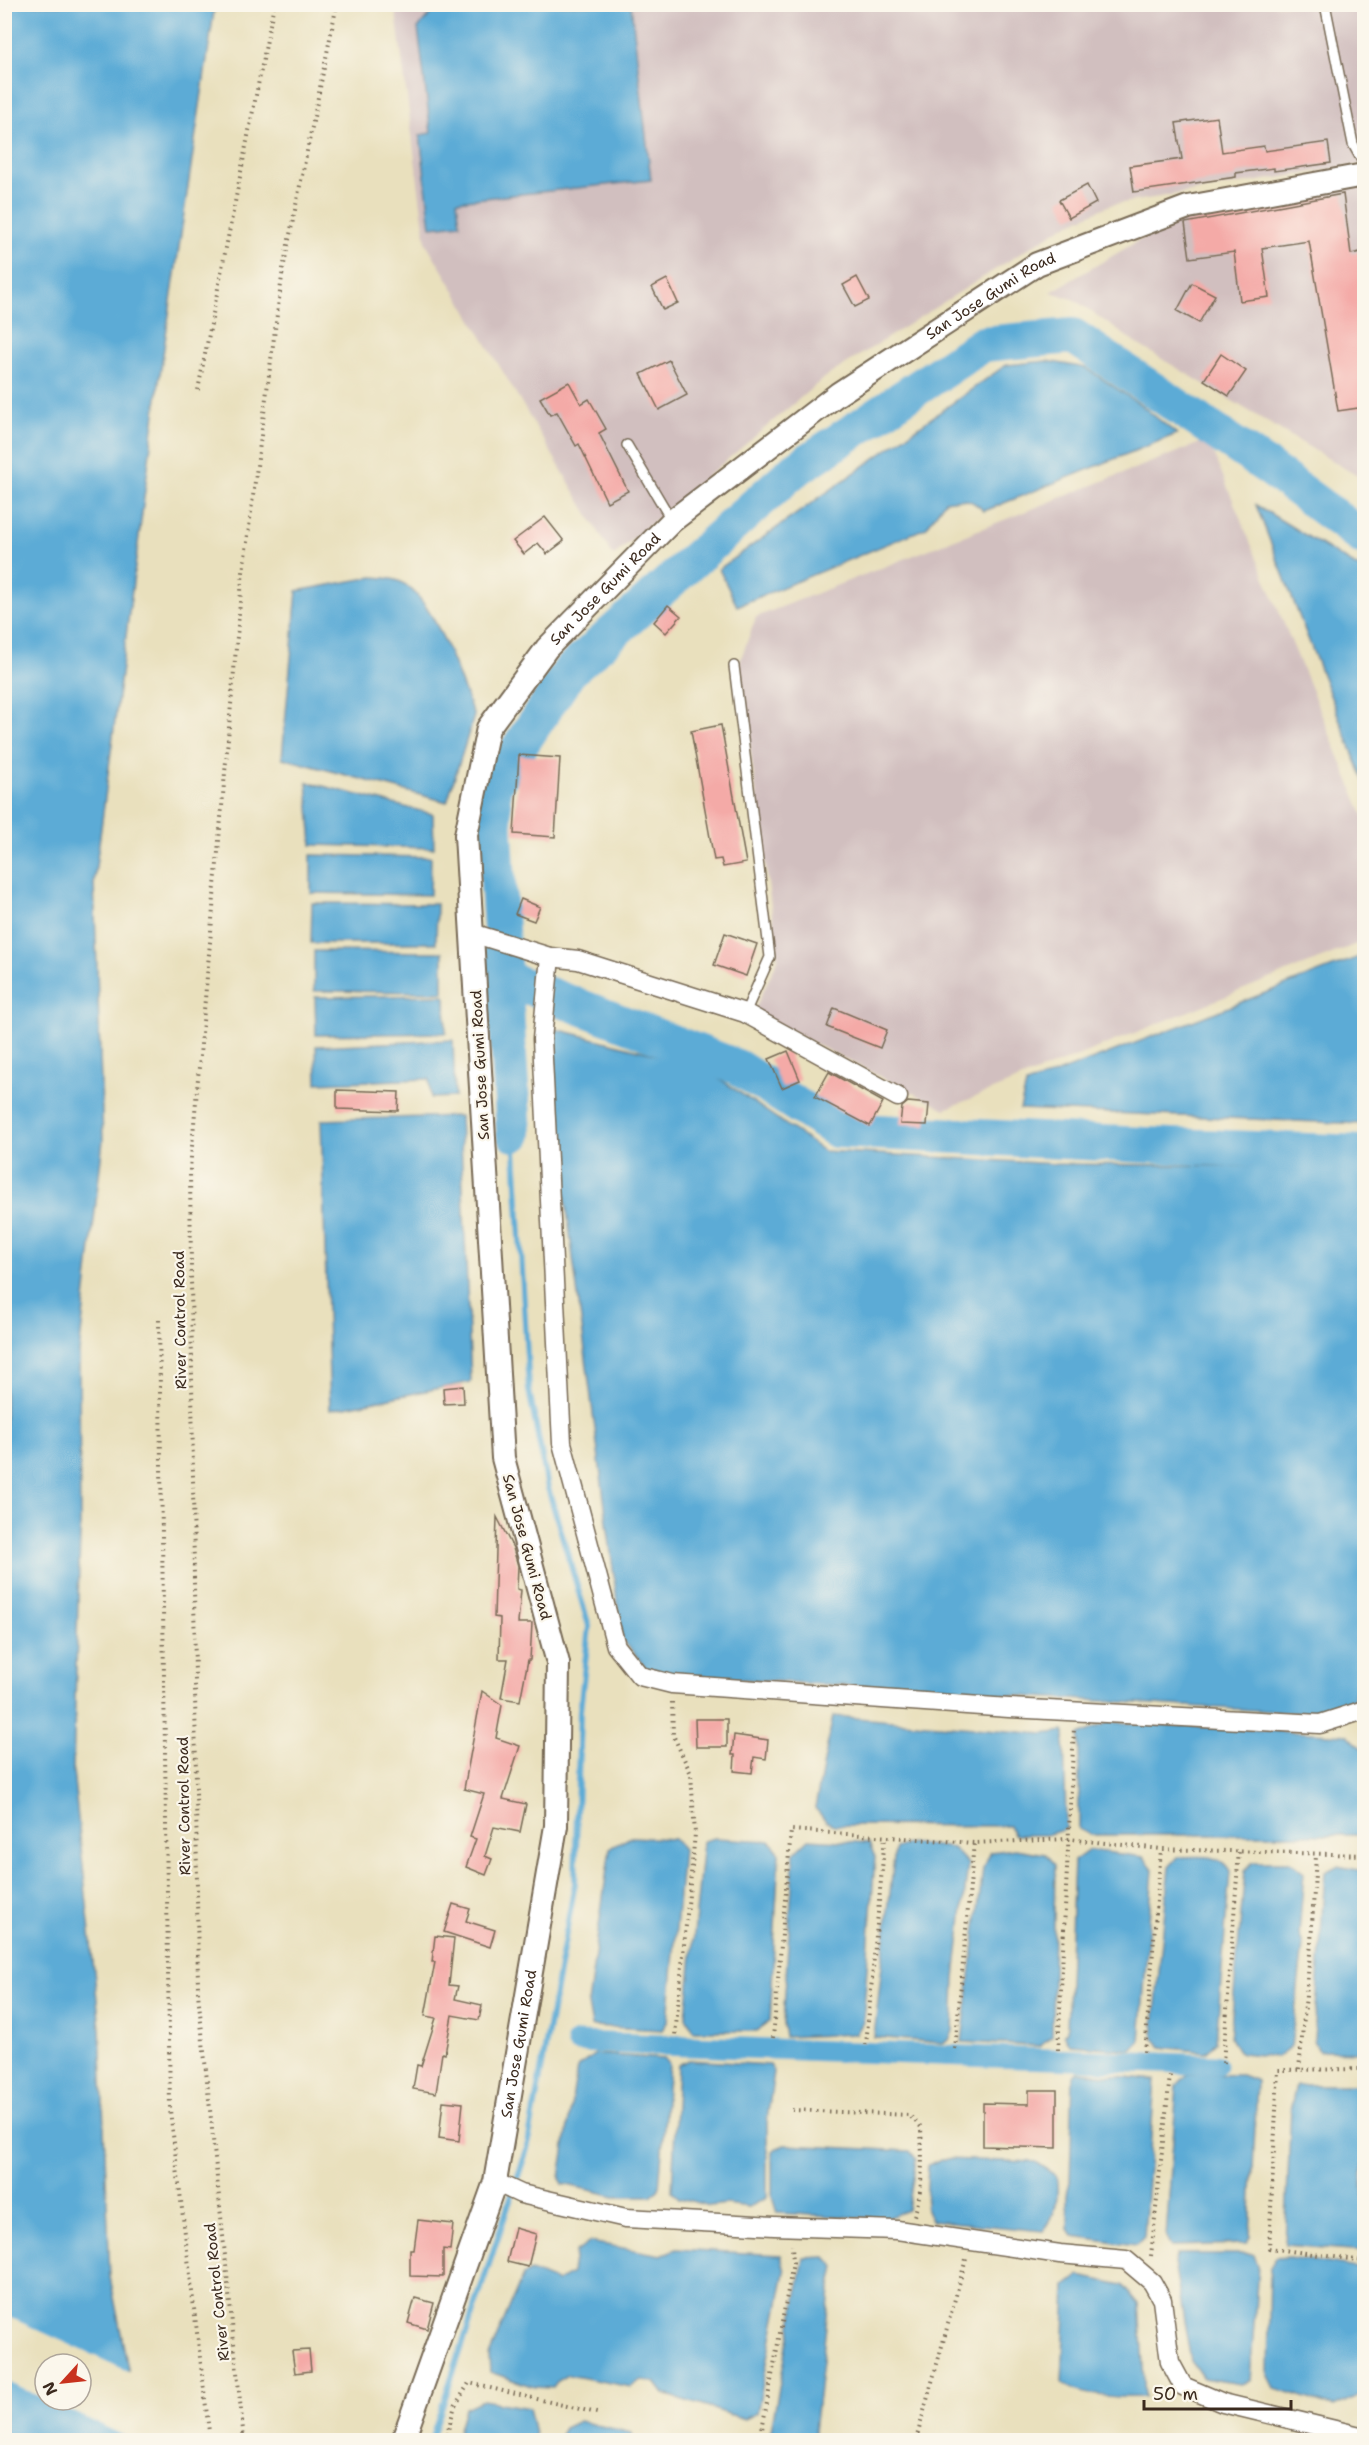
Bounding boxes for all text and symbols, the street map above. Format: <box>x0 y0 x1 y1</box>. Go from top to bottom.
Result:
street label: San Jose Gumi Road <box>922 248 1059 344</box>
street label: San Jose Gumi Road <box>545 528 665 649</box>
street label: San Jose Gumi Road <box>466 989 494 1141</box>
street label: River Control Road <box>169 1250 191 1389</box>
street label: San Jose Gumi Road <box>498 1472 556 1623</box>
street label: River Control Road <box>173 1736 195 1875</box>
street label: San Jose Gumi Road <box>496 1968 541 2120</box>
street label: River Control Road <box>200 2222 234 2362</box>
north arrow <box>33 2352 93 2412</box>
scale bar <box>1144 2373 1291 2411</box>
text: N <box>38 2378 62 2399</box>
text: 50 m <box>1153 2382 1198 2406</box>

